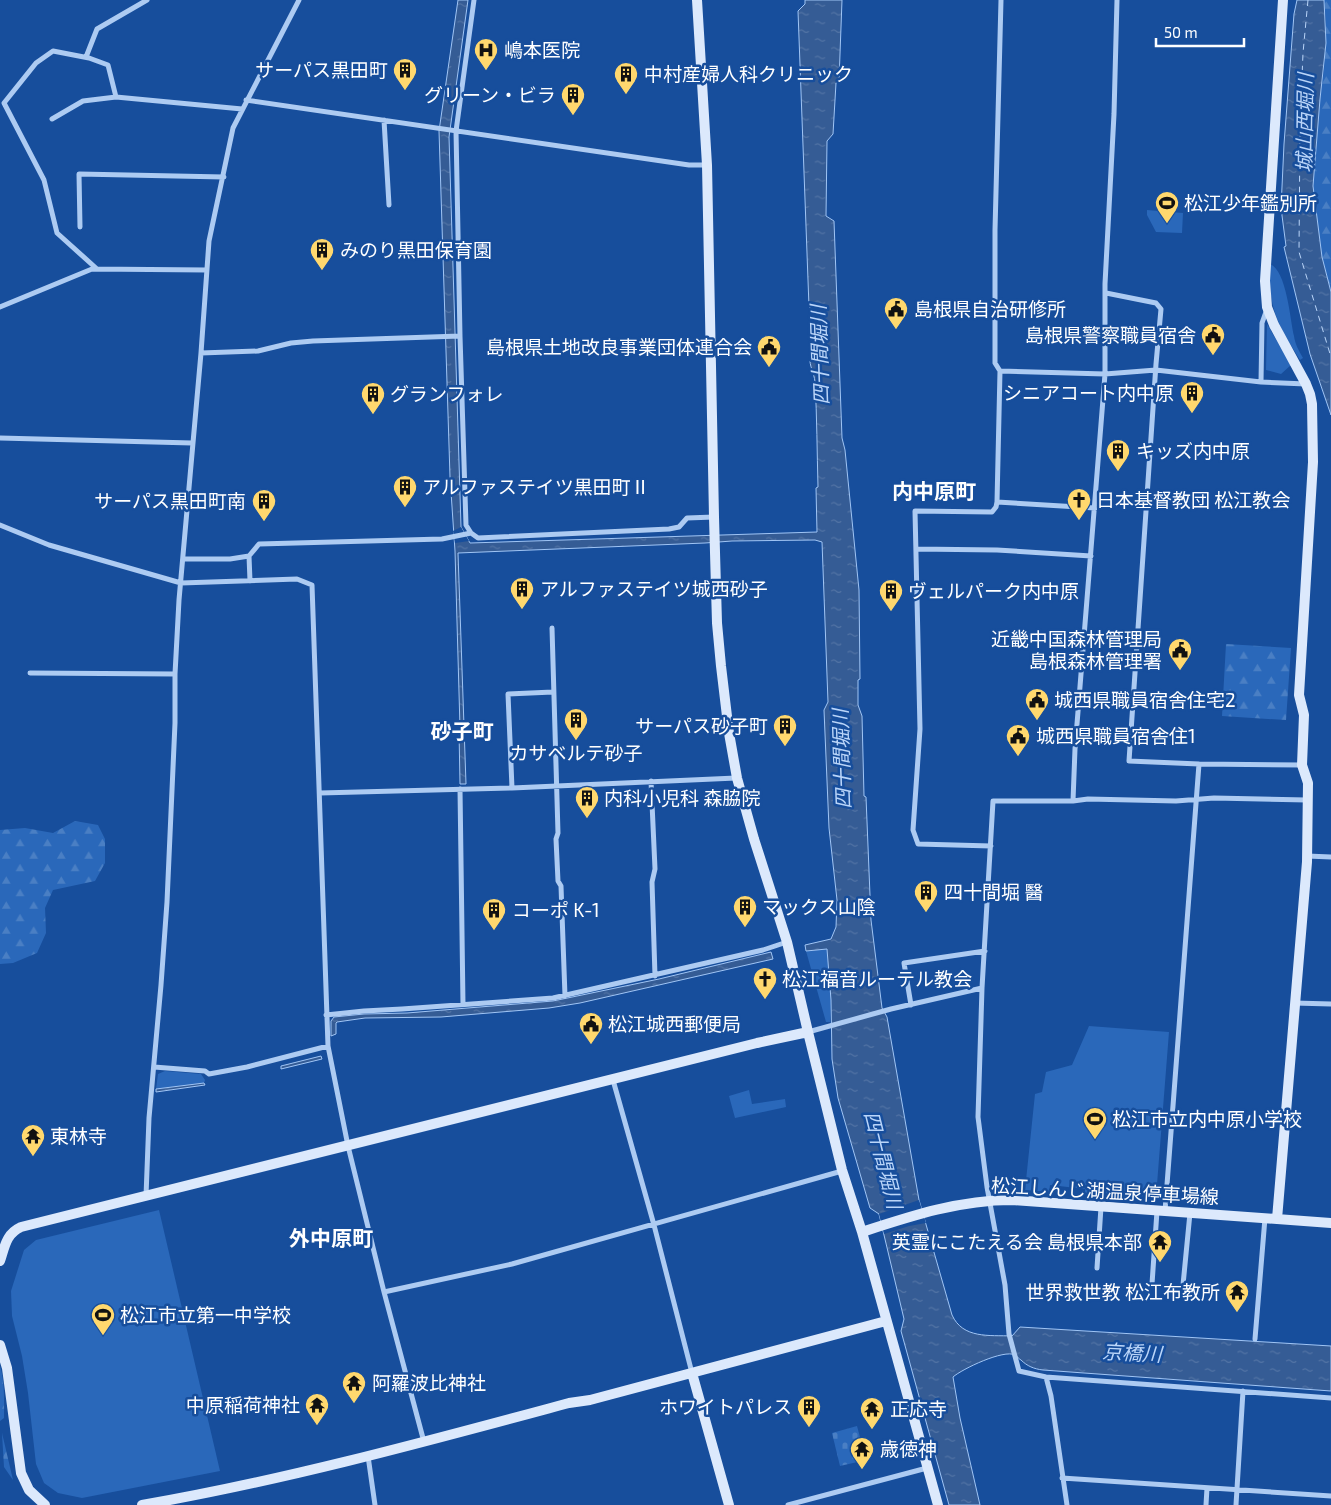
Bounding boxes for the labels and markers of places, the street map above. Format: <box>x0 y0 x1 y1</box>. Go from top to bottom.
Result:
hospital icon: 嶋本医院 <box>473 37 499 71</box>
place label: 嶋本医院 <box>504 38 580 61</box>
building icon: サーパス黒田町 <box>392 57 418 91</box>
place label: サーパス黒田町 <box>255 58 388 81</box>
building icon: 中村産婦人科クリニック <box>613 61 639 95</box>
place label: 中村産婦人科クリニック <box>644 62 853 85</box>
building icon: グリーン・ビラ <box>560 82 586 116</box>
place label: グリーン・ビラ <box>424 83 556 106</box>
sports icon: 松江少年鑑別所 <box>1154 190 1180 224</box>
place label: 松江少年鑑別所 <box>1184 191 1317 214</box>
building icon: みのり黒田保育園 <box>309 237 335 271</box>
place label: みのり黒田保育園 <box>340 238 492 261</box>
public building icon: 島根県自治研修所 <box>883 296 909 330</box>
place label: 島根県自治研修所 <box>914 297 1066 320</box>
public building icon: 島根県警察職員宿舎 <box>1200 322 1226 356</box>
place label: 島根県警察職員宿舎 <box>1025 323 1196 346</box>
public building icon: 島根県土地改良事業団体連合会 <box>756 334 782 368</box>
place label: 島根県土地改良事業団体連合会 <box>486 335 752 358</box>
building icon: シニアコート内中原 <box>1179 380 1205 414</box>
building icon: グランフォレ <box>360 381 386 415</box>
place label: シニアコート内中原 <box>1003 381 1174 404</box>
place label: グランフォレ <box>390 382 503 405</box>
building icon: キッズ内中原 <box>1105 438 1131 472</box>
place label: キッズ内中原 <box>1136 439 1250 462</box>
building icon: アルファステイツ黒田町Ⅱ <box>392 474 418 508</box>
place label: アルファステイツ黒田町Ⅱ <box>422 475 650 498</box>
church icon: 日本基督教団 松江教会 <box>1066 487 1092 521</box>
building icon: サーパス黒田町南 <box>251 488 277 522</box>
place label: 日本基督教団 松江教会 <box>1096 488 1290 511</box>
place label: サーパス黒田町南 <box>94 489 246 512</box>
building icon: アルファステイツ城西砂子 <box>509 576 535 610</box>
place label: アルファステイツ城西砂子 <box>540 577 768 600</box>
building icon: ヴェルパーク内中原 <box>878 578 904 612</box>
place label: ヴェルパーク内中原 <box>908 579 1079 602</box>
place label: 近畿中国森林管理局 島根森林管理署 <box>991 627 1162 672</box>
public building icon: 近畿中国森林管理局 島根森林管理署 <box>1167 637 1193 671</box>
public building icon: 城西県職員宿舎住宅2 <box>1024 687 1050 721</box>
place label: 城西県職員宿舎住宅2 <box>1054 688 1236 711</box>
building icon: カサベルテ砂子 <box>563 707 589 741</box>
building icon: サーパス砂子町 <box>772 713 798 747</box>
place label: サーパス砂子町 <box>635 714 768 737</box>
public building icon: 城西県職員宿舎住1 <box>1005 723 1031 757</box>
place label: 城西県職員宿舎住1 <box>1036 724 1196 747</box>
place label: カサベルテ砂子 <box>509 741 643 764</box>
building icon: 内科小児科 森脇院 <box>574 785 600 819</box>
place label: 内科小児科 森脇院 <box>604 786 760 809</box>
building icon: 四十間堀 醫 <box>913 879 939 913</box>
place label: 四十間堀 醫 <box>944 880 1043 903</box>
building icon: マックス山陰 <box>732 894 758 928</box>
place label: マックス山陰 <box>762 895 875 918</box>
building icon: コーポ K-1 <box>481 897 507 931</box>
place label: コーポ K-1 <box>512 898 600 921</box>
church icon: 松江福音ルーテル教会 <box>752 966 778 1000</box>
place label: 松江福音ルーテル教会 <box>782 967 972 990</box>
public building icon: 松江城西郵便局 <box>578 1011 604 1045</box>
place label: 松江城西郵便局 <box>608 1012 741 1035</box>
sports icon: 松江市立内中原小学校 <box>1082 1106 1108 1140</box>
place label: 松江市立内中原小学校 <box>1112 1107 1302 1130</box>
temple icon: 東林寺 <box>20 1123 46 1157</box>
place label: 東林寺 <box>50 1124 107 1147</box>
temple icon: 英霊にこたえる会 島根県本部 <box>1147 1229 1173 1263</box>
place label: 英霊にこたえる会 島根県本部 <box>892 1230 1142 1253</box>
temple icon: 世界救世教 松江布教所 <box>1224 1279 1250 1313</box>
place label: 世界救世教 松江布教所 <box>1026 1280 1220 1303</box>
sports icon: 松江市立第一中学校 <box>90 1302 116 1336</box>
place label: 松江市立第一中学校 <box>120 1303 291 1326</box>
temple icon: 阿羅波比神社 <box>341 1370 367 1404</box>
place label: 阿羅波比神社 <box>372 1371 486 1394</box>
temple icon: 中原稲荷神社 <box>304 1392 330 1426</box>
place label: 中原稲荷神社 <box>186 1393 300 1416</box>
building icon: ホワイトパレス <box>796 1394 822 1428</box>
place label: ホワイトパレス <box>659 1395 792 1418</box>
temple icon: 正応寺 <box>859 1396 885 1430</box>
place label: 正応寺 <box>890 1397 947 1420</box>
temple icon: 歳徳神 <box>849 1436 875 1470</box>
place label: 歳徳神 <box>880 1437 937 1460</box>

